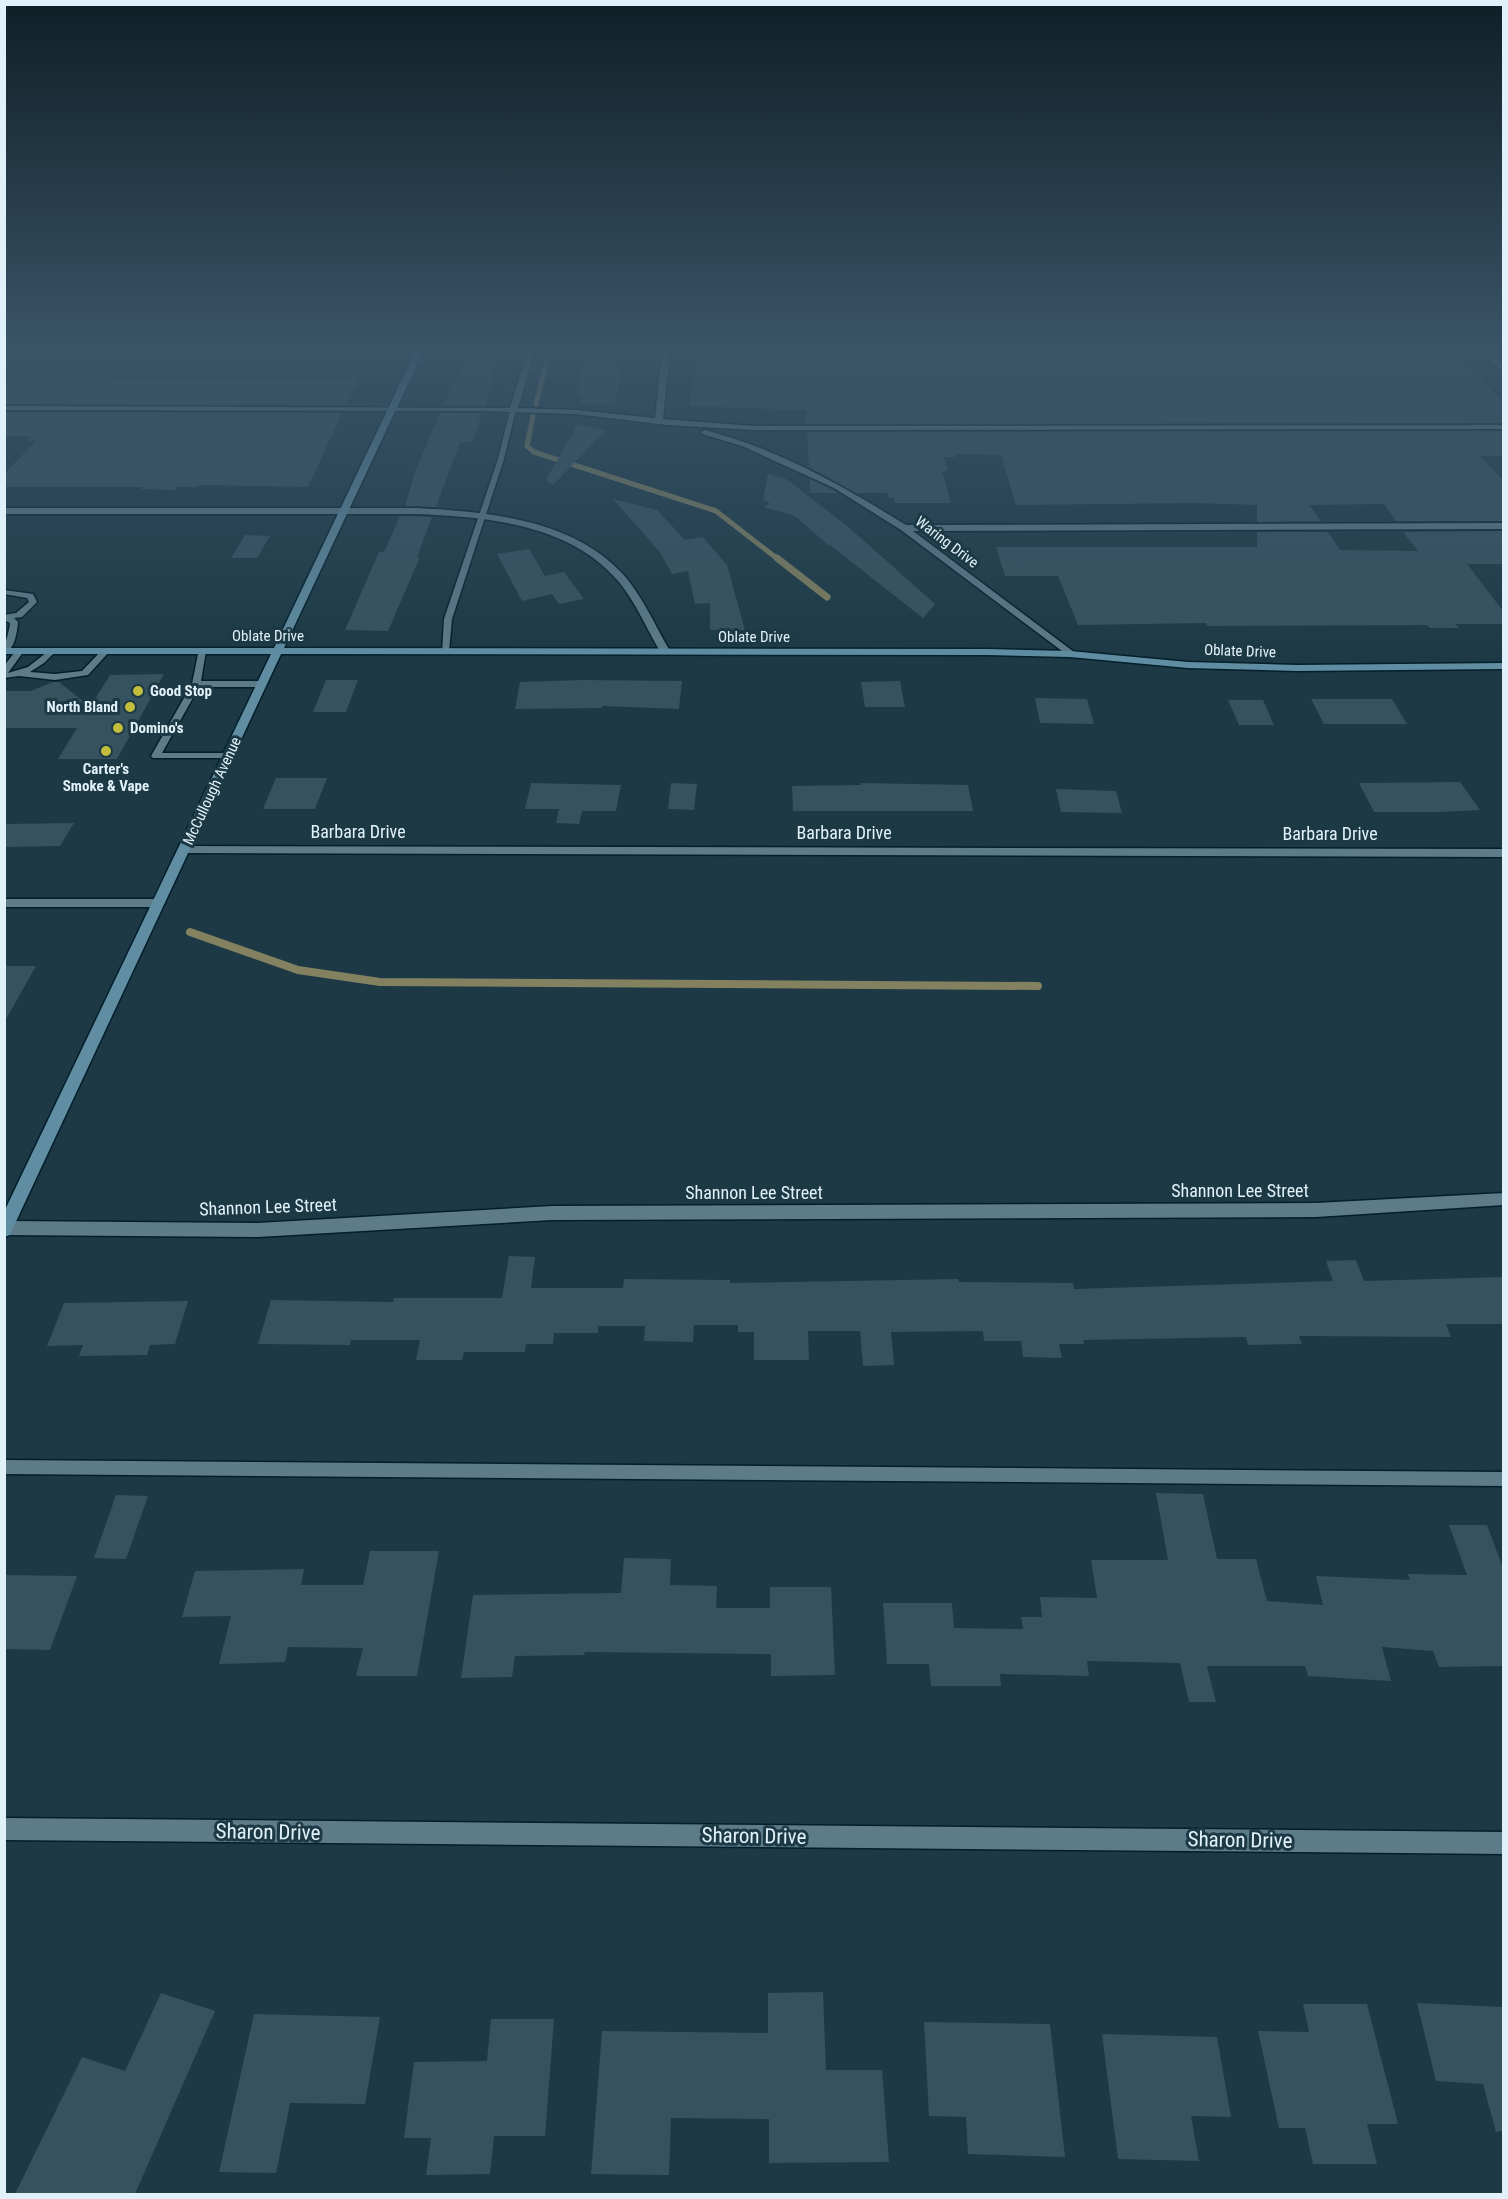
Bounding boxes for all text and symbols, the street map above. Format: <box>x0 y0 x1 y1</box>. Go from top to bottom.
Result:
street label: Waring Drive <box>912 512 982 572</box>
street label: Oblate Drive <box>232 627 304 645</box>
street label: Oblate Drive <box>718 628 790 646</box>
street label: Oblate Drive <box>1204 641 1276 661</box>
place label: Good Stop <box>150 682 212 700</box>
marker: Good Stop <box>131 684 145 698</box>
place label: North Bland <box>47 698 118 716</box>
marker: North Bland <box>123 700 137 714</box>
place label: Domino's <box>130 719 184 737</box>
marker: Domino's <box>111 721 125 735</box>
street label: McCullough Avenue <box>179 734 245 848</box>
marker: Carter's Smoke & Vape <box>99 744 113 758</box>
place label: Carter's Smoke & Vape <box>63 760 149 795</box>
street label: Barbara Drive <box>310 821 406 842</box>
street label: Barbara Drive <box>796 822 892 843</box>
street label: Barbara Drive <box>1282 823 1378 844</box>
street label: Shannon Lee Street <box>1171 1180 1309 1201</box>
street label: Shannon Lee Street <box>685 1182 823 1203</box>
street label: Shannon Lee Street <box>199 1194 337 1219</box>
street label: Sharon Drive <box>215 1819 321 1845</box>
street label: Sharon Drive <box>701 1823 807 1849</box>
street label: Sharon Drive <box>1187 1827 1293 1853</box>

